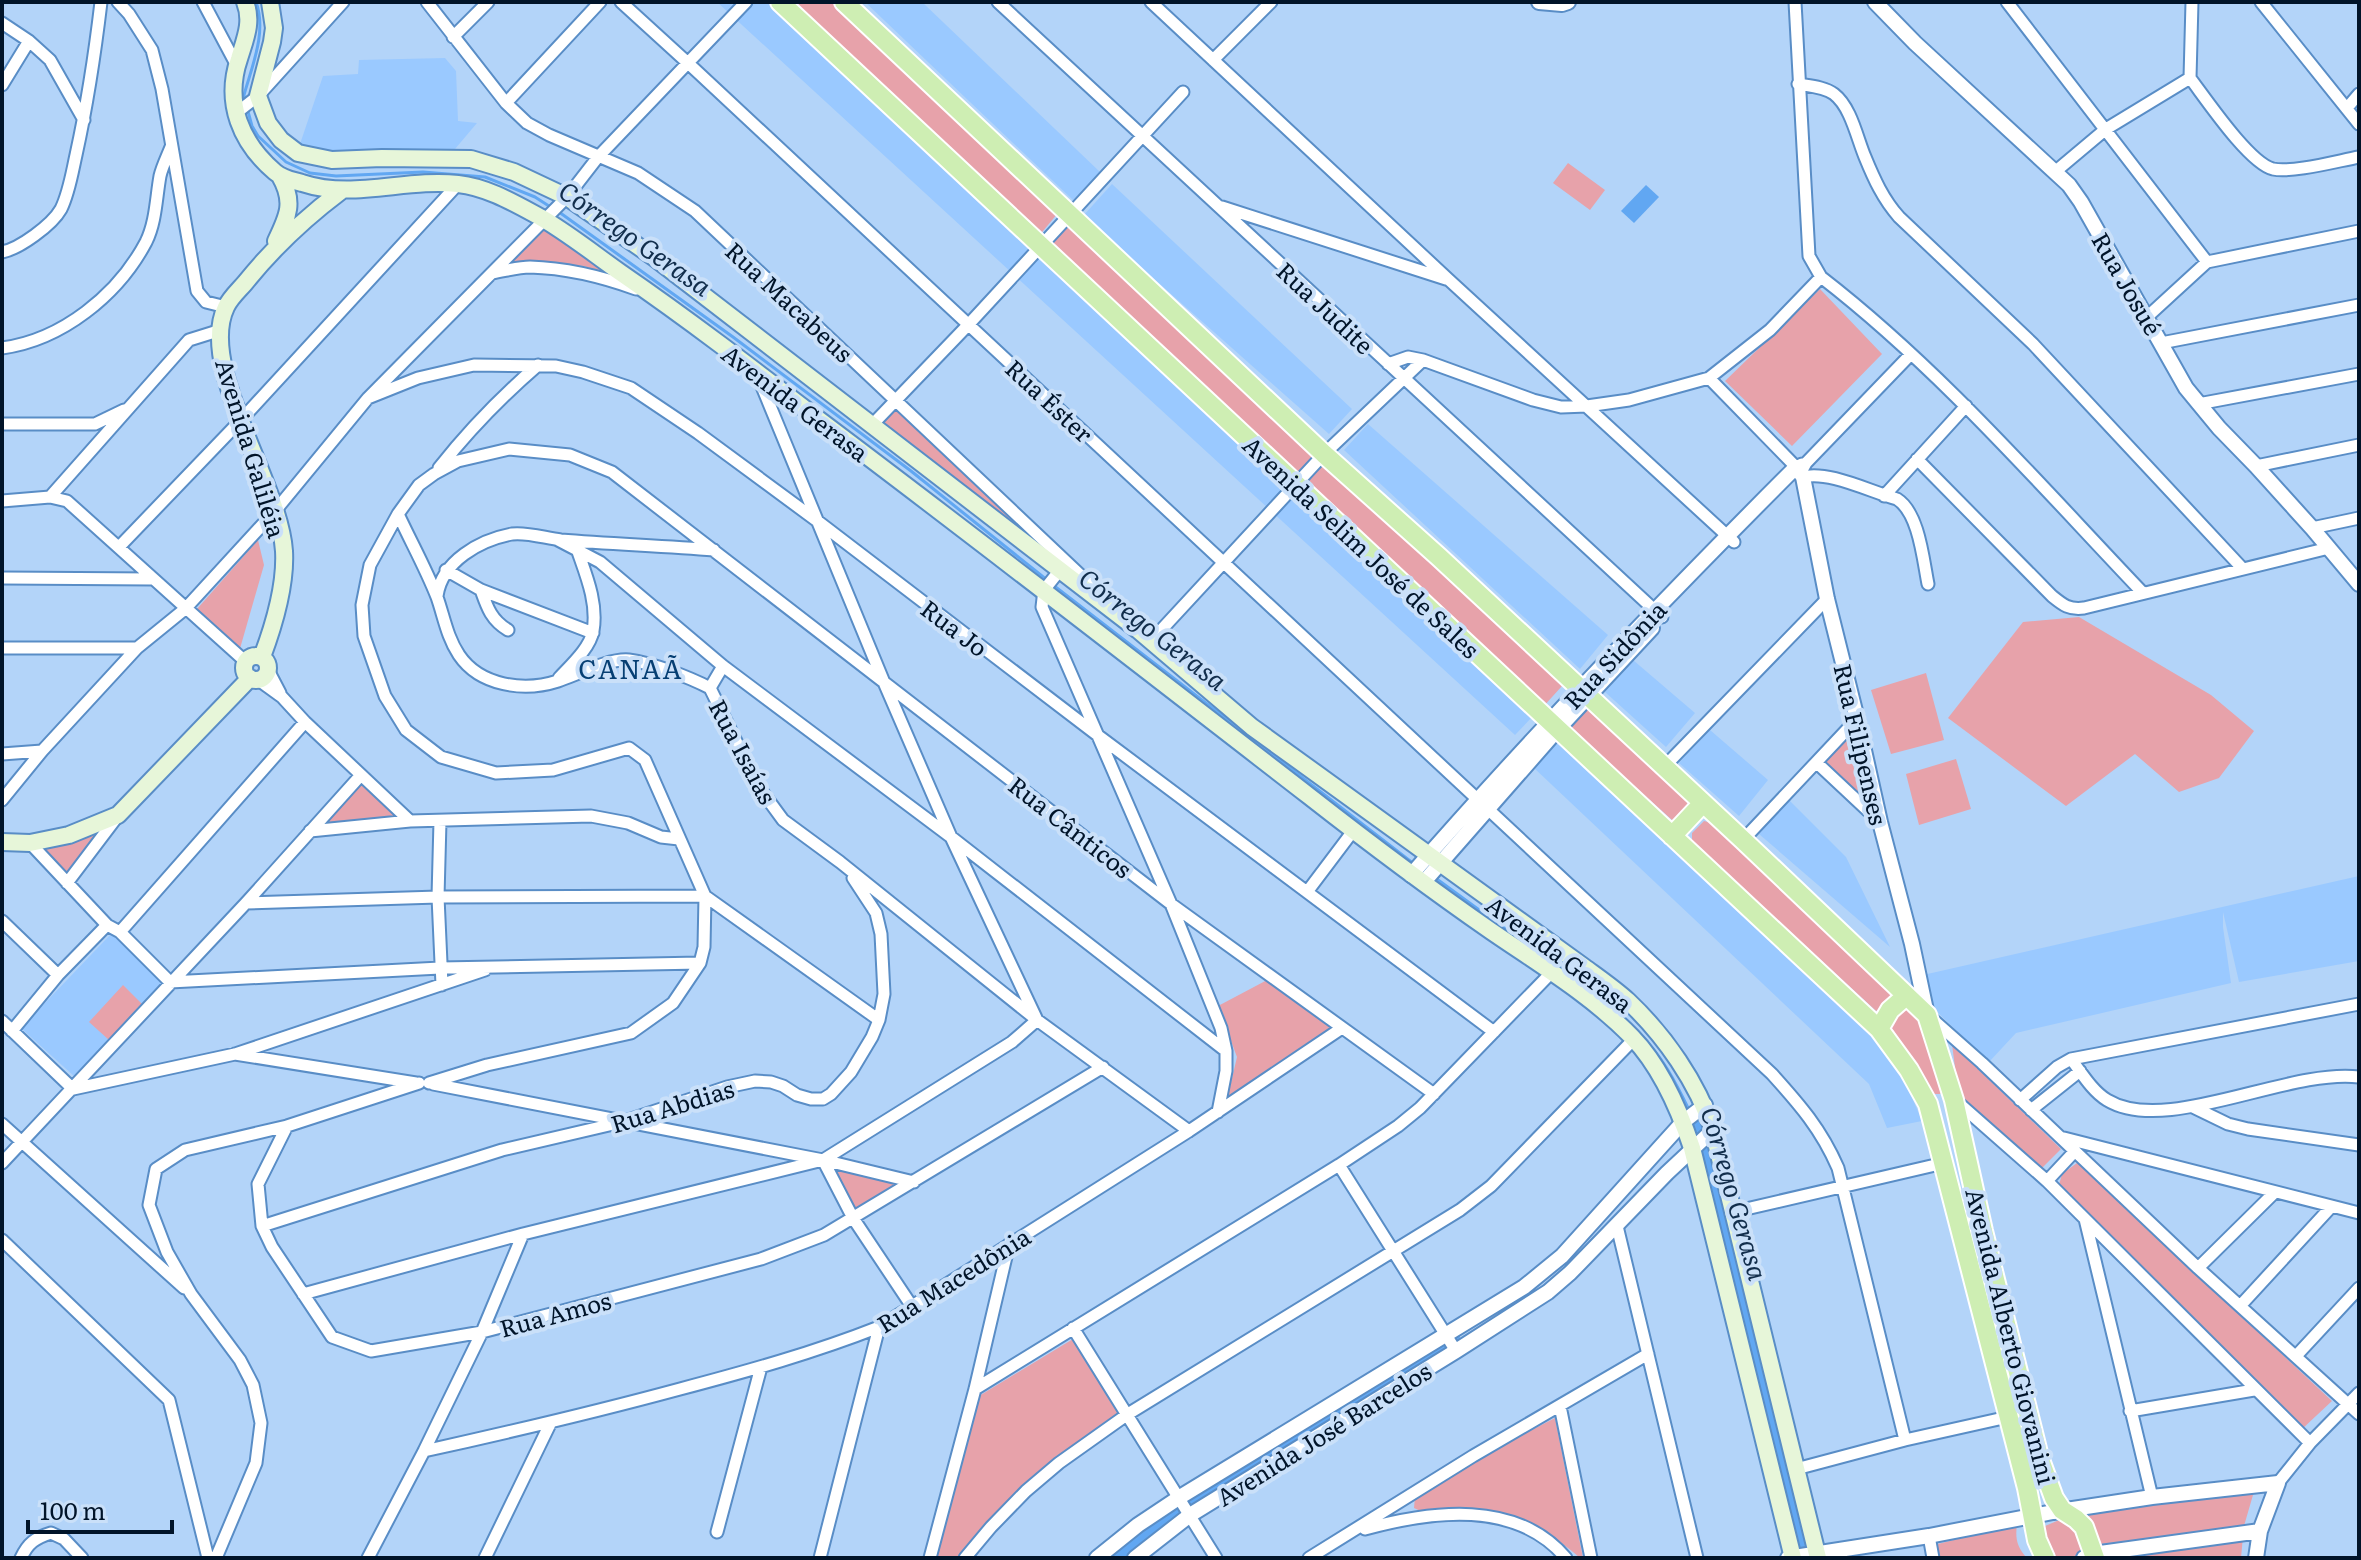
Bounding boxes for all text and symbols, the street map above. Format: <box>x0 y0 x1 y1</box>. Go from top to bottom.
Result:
water label: Córrego Gerasa <box>552 170 720 304</box>
street label: Rua Josué <box>2084 225 2172 341</box>
street label: Rua Macabeus <box>719 233 862 369</box>
street label: Rua Judite <box>1270 253 1382 361</box>
street label: Avenida Gerasa <box>715 335 877 469</box>
street label: Rua Éster <box>998 350 1102 450</box>
street label: Avenida Galiléia <box>208 354 296 542</box>
street label: Avenida Selim José de Sales <box>1236 427 1488 665</box>
water label: Córrego Gerasa <box>1072 558 1236 698</box>
street label: Rua Jo <box>914 590 996 664</box>
street label: Rua Sidônia <box>1555 592 1673 716</box>
district label: CANAÃ <box>578 648 684 687</box>
street label: Rua Filipenses <box>1826 660 1898 828</box>
street label: Rua Isaías <box>702 692 786 810</box>
street label: Rua Cânticos <box>1002 767 1140 885</box>
street label: Avenida Gerasa <box>1479 886 1641 1020</box>
street label: Rua Abdias <box>606 1070 738 1140</box>
water label: Córrego Gerasa <box>1693 1102 1779 1284</box>
street label: Avenida Alberto Giovanini <box>1958 1184 2066 1488</box>
street label: Rua Macedônia <box>869 1218 1037 1340</box>
street label: Rua Amos <box>495 1281 615 1345</box>
street label: Avenida José Barcelos <box>1209 1352 1437 1513</box>
scale bar <box>28 1484 172 1534</box>
text: 100 m <box>40 1492 106 1527</box>

